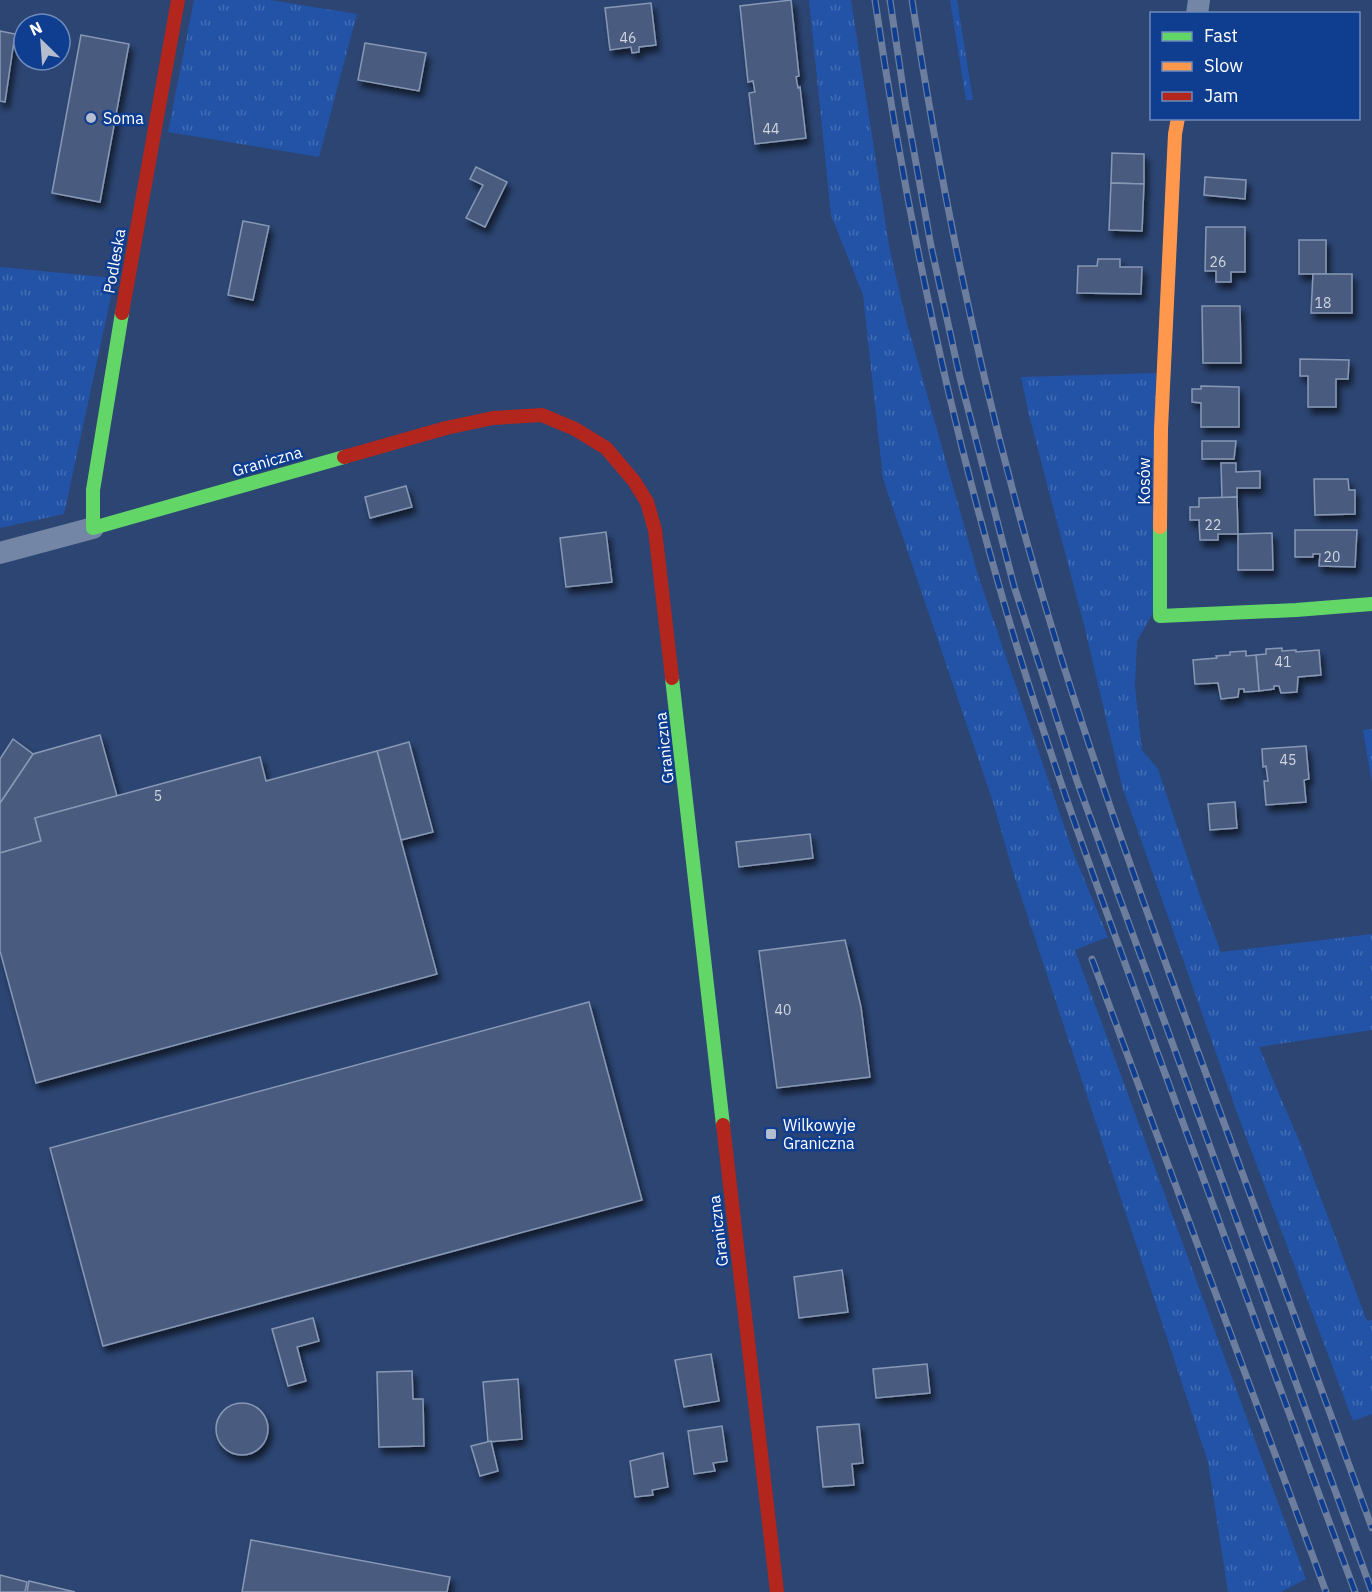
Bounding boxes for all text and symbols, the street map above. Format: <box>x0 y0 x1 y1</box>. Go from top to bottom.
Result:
north arrow <box>12 12 72 72</box>
legend <box>1150 12 1360 120</box>
text: N <box>26 17 45 40</box>
text: Fast <box>1204 24 1238 47</box>
house number: 46 <box>620 29 636 47</box>
text: Slow <box>1204 54 1243 77</box>
text: Jam <box>1204 84 1239 107</box>
place label: Soma <box>103 108 144 128</box>
marker: Soma <box>84 111 98 125</box>
house number: 44 <box>763 120 779 138</box>
street label: Podleska <box>98 227 130 295</box>
house number: 26 <box>1210 253 1226 271</box>
house number: 18 <box>1315 294 1331 312</box>
street label: Graniczna <box>230 441 305 480</box>
street label: Kosów <box>1134 457 1154 505</box>
house number: 22 <box>1205 516 1221 534</box>
house number: 20 <box>1324 548 1340 566</box>
house number: 41 <box>1275 653 1291 671</box>
street label: Graniczna <box>650 711 678 785</box>
house number: 45 <box>1280 751 1296 769</box>
house number: 5 <box>154 787 162 805</box>
house number: 40 <box>775 1001 791 1019</box>
place label: Wilkowyje Graniczna <box>783 1115 856 1153</box>
marker: Wilkowyje Graniczna <box>764 1127 778 1141</box>
street label: Graniczna <box>704 1194 732 1268</box>

